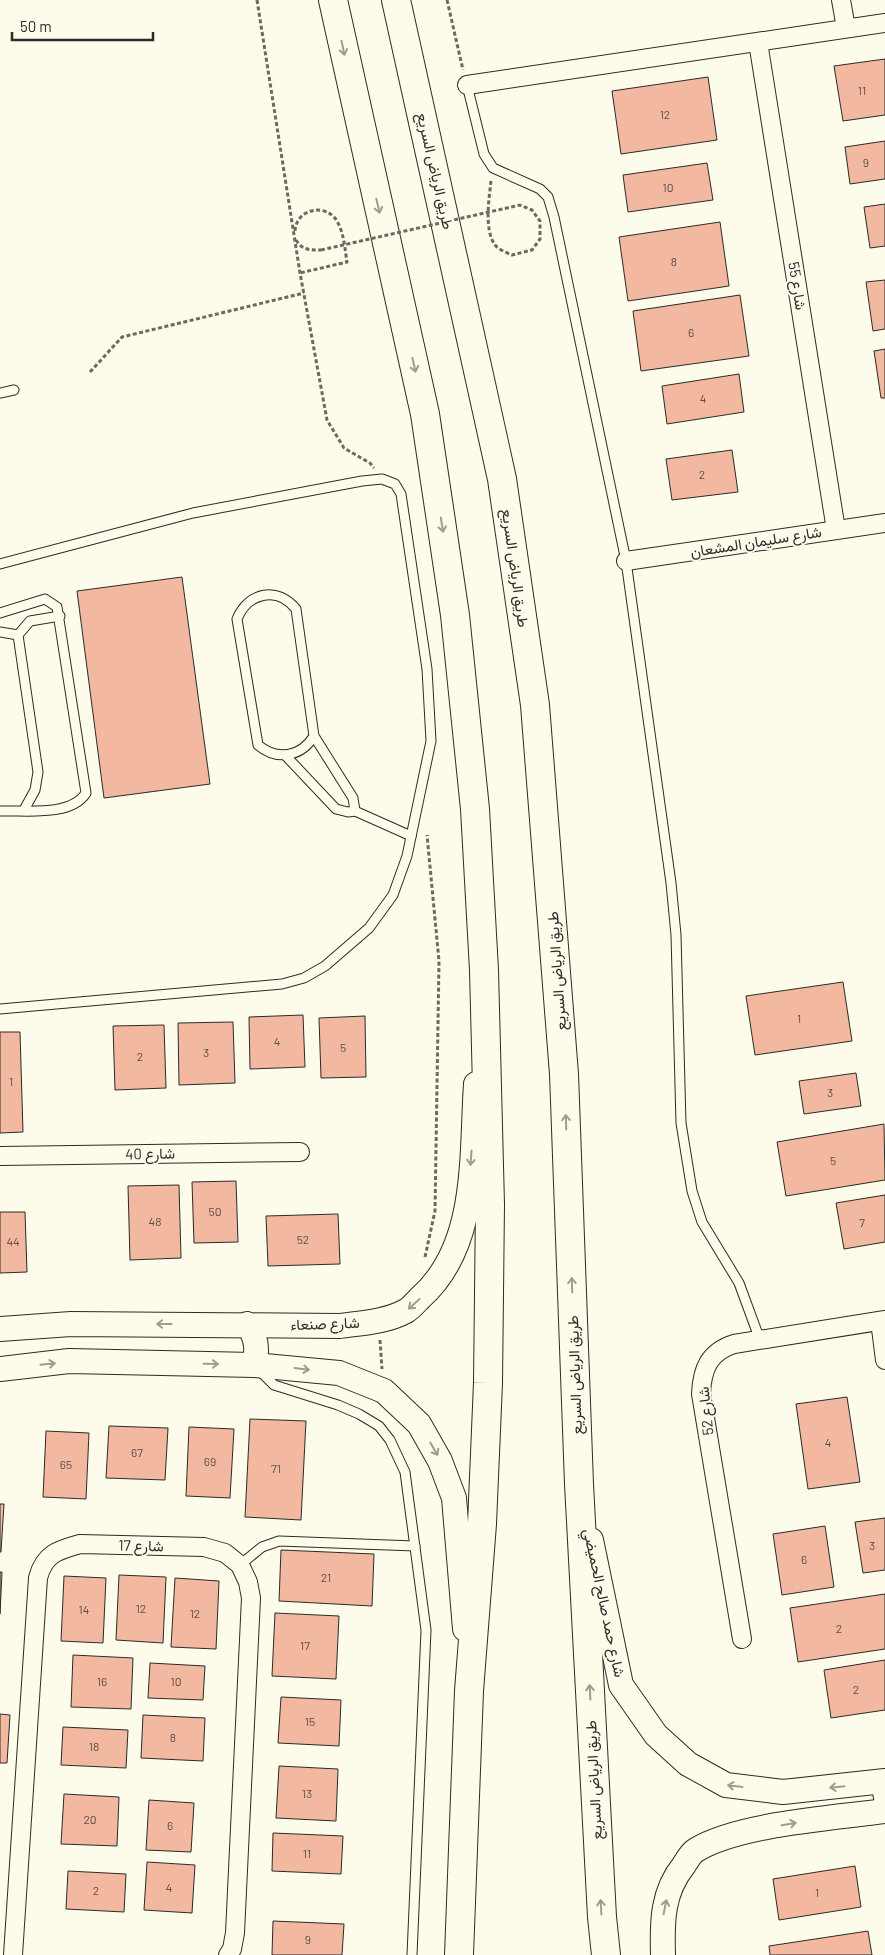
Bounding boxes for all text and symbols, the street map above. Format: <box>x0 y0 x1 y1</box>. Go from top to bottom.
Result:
scale bar <box>12 10 154 42</box>
text: 50 m <box>20 17 52 35</box>
one-way arrow <box>339 39 348 55</box>
house number: 11 <box>858 83 866 97</box>
house number: 12 <box>660 107 670 121</box>
street label: طريق الرياض السريع <box>411 111 458 232</box>
house number: 9 <box>863 155 869 169</box>
house number: 10 <box>663 180 673 194</box>
one-way arrow <box>374 198 383 214</box>
house number: 8 <box>671 254 677 268</box>
street label: شارع 55 <box>782 260 811 312</box>
house number: 6 <box>688 325 694 339</box>
one-way arrow <box>410 356 419 372</box>
house number: 4 <box>700 391 706 405</box>
house number: 2 <box>699 467 705 481</box>
street label: طريق الرياض السريع <box>496 507 533 629</box>
one-way arrow <box>437 517 447 533</box>
street label: شارع سليمان المشعان <box>689 522 823 563</box>
street label: طريق الرياض السريع <box>543 910 572 1031</box>
house number: 1 <box>797 1011 801 1025</box>
house number: 4 <box>274 1034 280 1048</box>
house number: 5 <box>340 1040 346 1054</box>
house number: 3 <box>203 1045 209 1059</box>
house number: 2 <box>137 1049 143 1063</box>
house number: 1 <box>9 1074 13 1088</box>
house number: 3 <box>827 1085 833 1099</box>
one-way arrow <box>561 1115 570 1131</box>
street label: شارع 40 <box>125 1144 175 1165</box>
one-way arrow <box>466 1150 476 1166</box>
house number: 5 <box>830 1153 836 1167</box>
house number: 50 <box>209 1204 221 1218</box>
house number: 48 <box>149 1214 161 1228</box>
house number: 7 <box>859 1215 865 1229</box>
house number: 52 <box>297 1232 309 1246</box>
house number: 44 <box>6 1234 20 1248</box>
one-way arrow <box>567 1277 576 1293</box>
one-way arrow <box>407 1298 420 1310</box>
street label: شارع صنعاء <box>290 1313 360 1336</box>
street label: طريق الرياض السريع <box>563 1315 588 1435</box>
one-way arrow <box>156 1319 172 1329</box>
one-way arrow <box>40 1359 56 1368</box>
one-way arrow <box>202 1359 219 1369</box>
one-way arrow <box>294 1364 310 1374</box>
street label: شارع 52 <box>693 1385 719 1436</box>
house number: 4 <box>825 1435 831 1449</box>
one-way arrow <box>429 1442 439 1456</box>
house number: 67 <box>131 1445 143 1459</box>
house number: 69 <box>204 1454 216 1468</box>
house number: 65 <box>60 1457 72 1471</box>
house number: 71 <box>271 1461 281 1475</box>
street label: شارع حمد صالح الحميضي <box>576 1527 630 1680</box>
street label: شارع 17 <box>118 1536 164 1557</box>
house number: 3 <box>869 1538 875 1552</box>
house number: 6 <box>801 1552 807 1566</box>
house number: 21 <box>321 1570 331 1584</box>
house number: 12 <box>136 1601 146 1615</box>
house number: 14 <box>79 1602 89 1616</box>
house number: 12 <box>190 1606 200 1620</box>
house number: 2 <box>836 1621 842 1635</box>
house number: 17 <box>300 1638 310 1652</box>
house number: 16 <box>97 1674 107 1688</box>
house number: 10 <box>171 1674 181 1688</box>
house number: 2 <box>853 1682 859 1696</box>
one-way arrow <box>585 1684 594 1700</box>
house number: 15 <box>305 1714 315 1728</box>
street label: طريق الرياض السريع <box>581 1720 608 1840</box>
house number: 8 <box>170 1730 176 1744</box>
house number: 18 <box>89 1739 99 1753</box>
one-way arrow <box>727 1781 743 1791</box>
one-way arrow <box>829 1782 845 1791</box>
house number: 13 <box>302 1786 312 1800</box>
house number: 20 <box>83 1812 97 1826</box>
house number: 6 <box>167 1818 173 1832</box>
one-way arrow <box>780 1819 796 1829</box>
house number: 11 <box>303 1846 311 1860</box>
house number: 4 <box>166 1880 172 1894</box>
house number: 2 <box>93 1883 99 1897</box>
house number: 1 <box>815 1885 819 1899</box>
one-way arrow <box>596 1899 606 1915</box>
one-way arrow <box>661 1899 670 1915</box>
house number: 9 <box>305 1932 311 1946</box>

